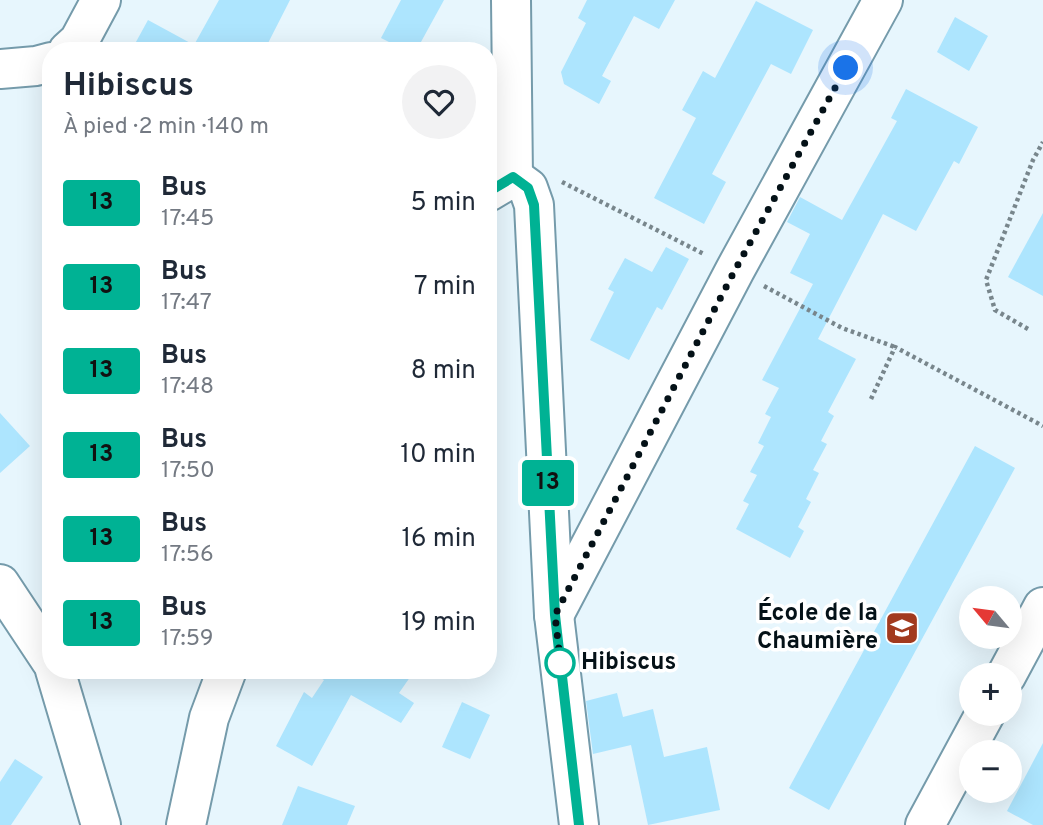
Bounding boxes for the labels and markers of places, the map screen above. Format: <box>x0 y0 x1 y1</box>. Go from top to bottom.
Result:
place label: École de la Chaumière <box>757 597 878 657</box>
school or university icon: École de la Chaumière <box>883 609 921 647</box>
marker: Hibiscus <box>545 648 575 678</box>
place label: Hibiscus <box>581 648 676 678</box>

